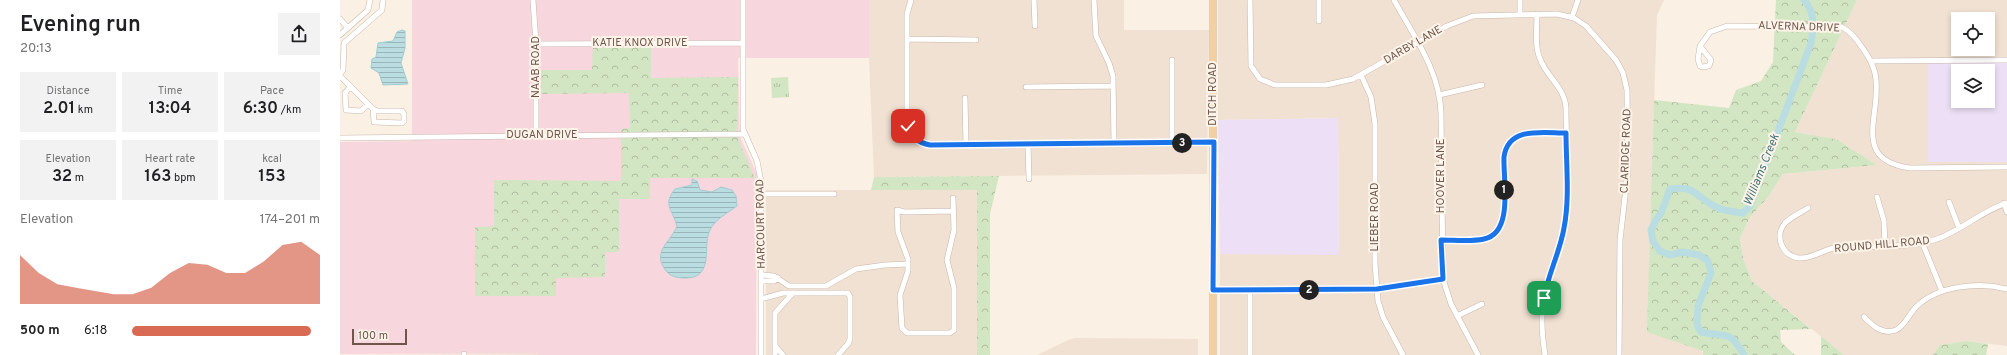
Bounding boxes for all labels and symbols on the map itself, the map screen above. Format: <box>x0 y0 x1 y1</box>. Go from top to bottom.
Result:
street label: ALVERNA DRIVE <box>1758 19 1840 35</box>
street label: DARBY LANE <box>1381 23 1445 67</box>
street label: NAAB ROAD <box>529 36 543 98</box>
street label: KATIE KNOX DRIVE <box>592 36 688 50</box>
street label: DITCH ROAD <box>1206 62 1220 126</box>
street label: CLARIDGE ROAD <box>1618 108 1634 194</box>
pin <box>891 109 925 143</box>
street label: DUGAN DRIVE <box>506 128 578 142</box>
water label: Williams Creek <box>1740 131 1784 208</box>
pin: 3 <box>1172 133 1192 153</box>
street label: HOOVER LANE <box>1434 139 1448 213</box>
street label: HARCOURT ROAD <box>753 179 769 269</box>
pin: 1 <box>1494 180 1514 200</box>
street label: LIEBER ROAD <box>1368 183 1382 251</box>
street label: ROUND HILL ROAD <box>1834 234 1930 256</box>
pin: 2 <box>1299 280 1319 300</box>
pin <box>1527 281 1561 315</box>
scale bar <box>352 327 407 346</box>

